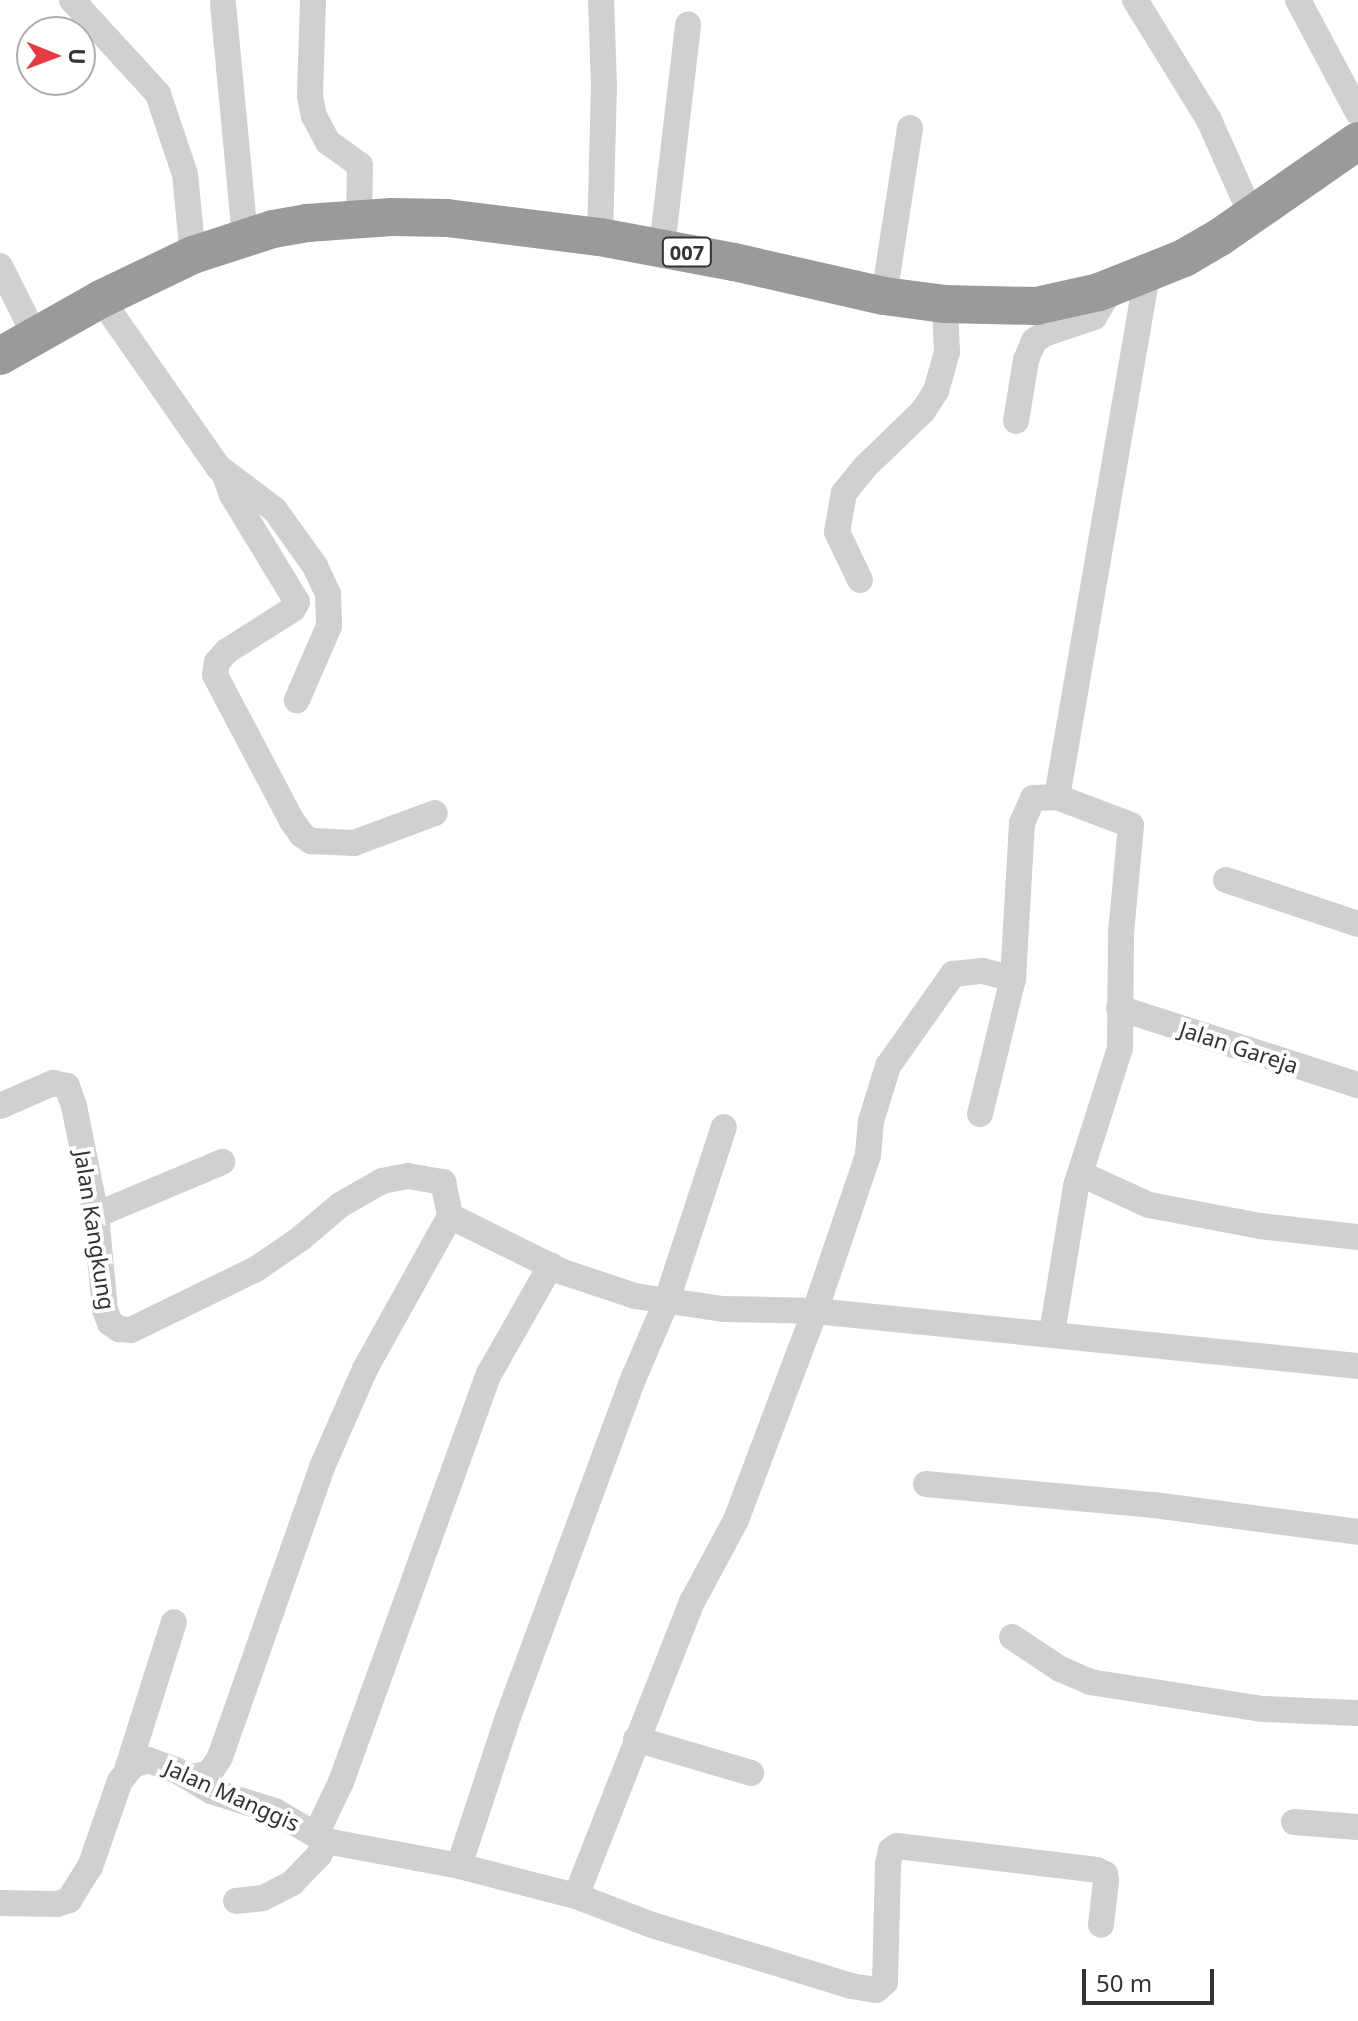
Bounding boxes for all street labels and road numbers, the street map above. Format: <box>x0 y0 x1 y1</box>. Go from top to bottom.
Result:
road number: 007 <box>661 236 713 268</box>
street label: Jalan Gareja <box>1176 1015 1302 1079</box>
street label: Jalan Kangkung <box>69 1148 121 1312</box>
street label: Jalan Manggis <box>160 1753 304 1837</box>

